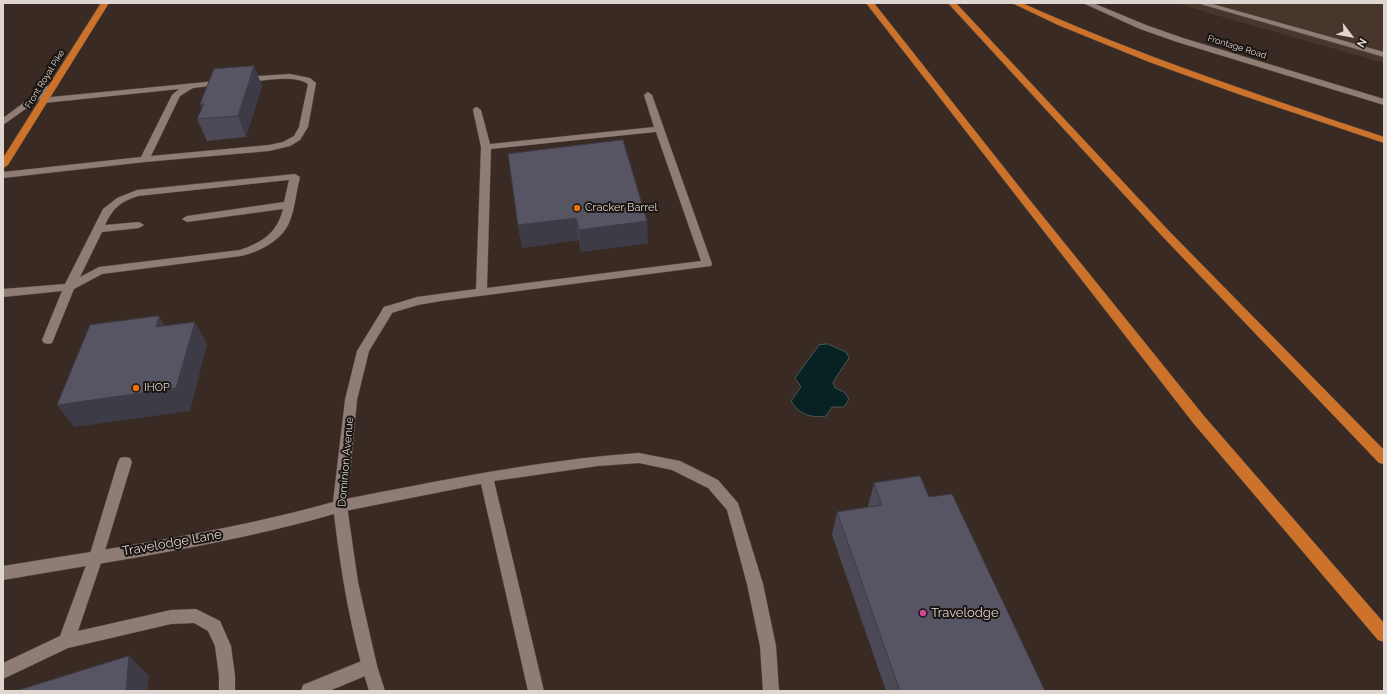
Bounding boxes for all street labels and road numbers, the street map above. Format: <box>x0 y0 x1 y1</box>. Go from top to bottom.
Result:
street label: Frontage Road <box>1206 33 1268 61</box>
street label: Front Royal Pike <box>23 48 67 110</box>
street label: Dominion Avenue <box>335 417 357 507</box>
street label: Travelodge Lane <box>121 527 223 559</box>

